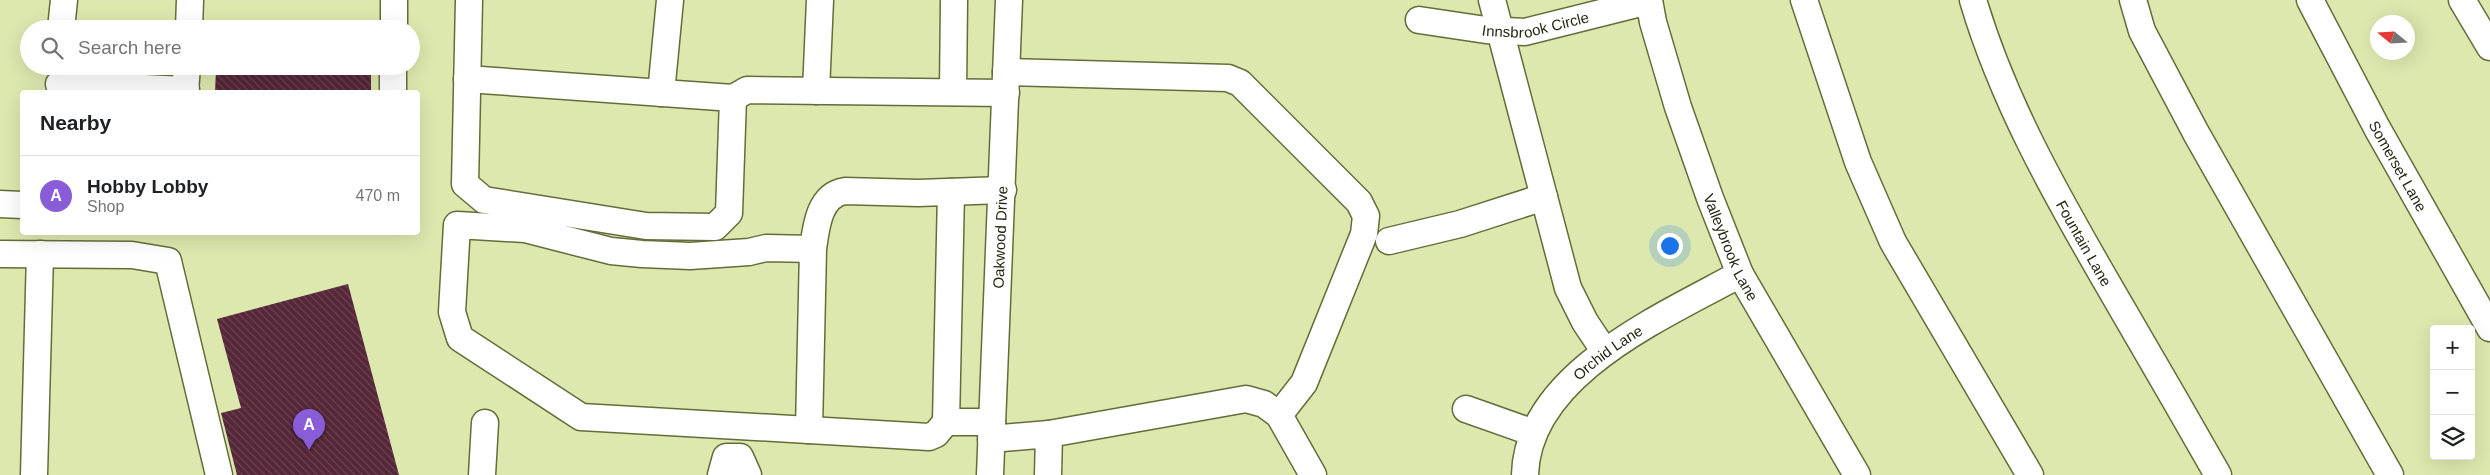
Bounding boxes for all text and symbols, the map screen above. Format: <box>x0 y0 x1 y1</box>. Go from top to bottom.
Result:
street label: Innsbrook Circle <box>1481 8 1591 41</box>
north arrow <box>2370 15 2415 60</box>
search box <box>20 20 420 75</box>
icon: search <box>38 34 66 62</box>
text: Search here <box>78 37 182 58</box>
text: Nearby <box>40 111 111 134</box>
street label: Somerset Lane <box>2366 118 2431 214</box>
text: Hobby Lobby <box>87 176 208 197</box>
street label: Oakwood Drive <box>989 186 1010 289</box>
text: A <box>50 187 62 204</box>
text: 470 m <box>356 187 400 204</box>
street label: Valleybrook Lane <box>1701 191 1762 304</box>
street label: Fountain Lane <box>2053 197 2116 289</box>
text: Shop <box>87 198 124 215</box>
your location <box>1657 233 1683 259</box>
street label: Orchid Lane <box>1569 321 1645 383</box>
map controls <box>2430 325 2475 460</box>
button: + <box>2430 325 2475 370</box>
button: − <box>2430 370 2475 415</box>
pin: A <box>293 409 325 450</box>
button: layers <box>2430 415 2475 460</box>

